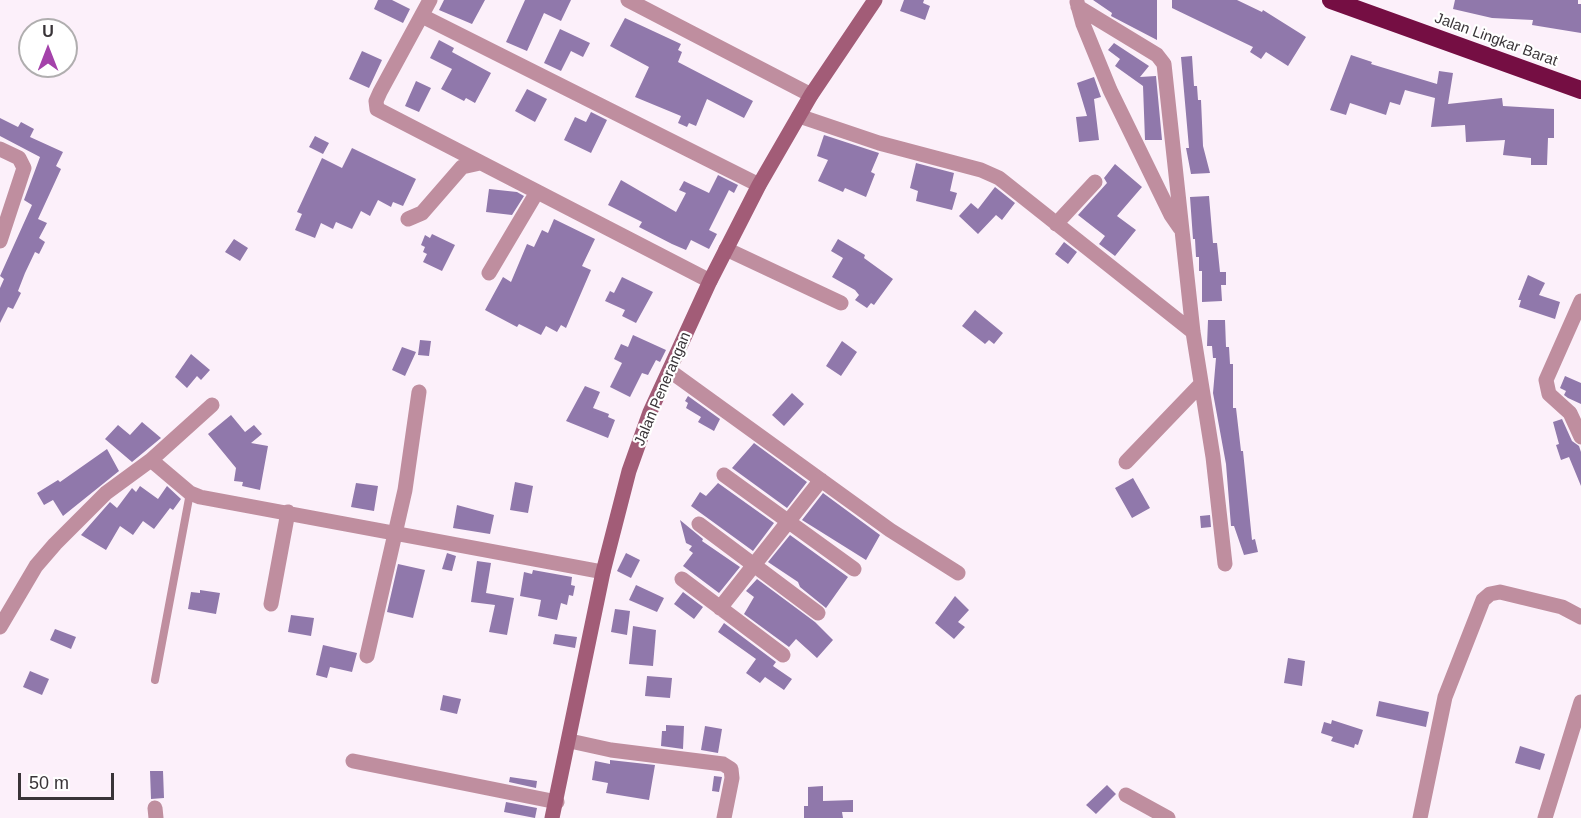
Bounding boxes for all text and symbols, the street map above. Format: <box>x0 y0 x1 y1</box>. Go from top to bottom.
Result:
street label: Jalan Lingkar Barat <box>1432 9 1560 71</box>
north arrow <box>18 18 78 78</box>
text: U <box>42 23 54 40</box>
street label: Jalan Penerangan <box>631 329 695 449</box>
scale bar <box>21 761 117 799</box>
text: 50 m <box>29 773 69 793</box>

